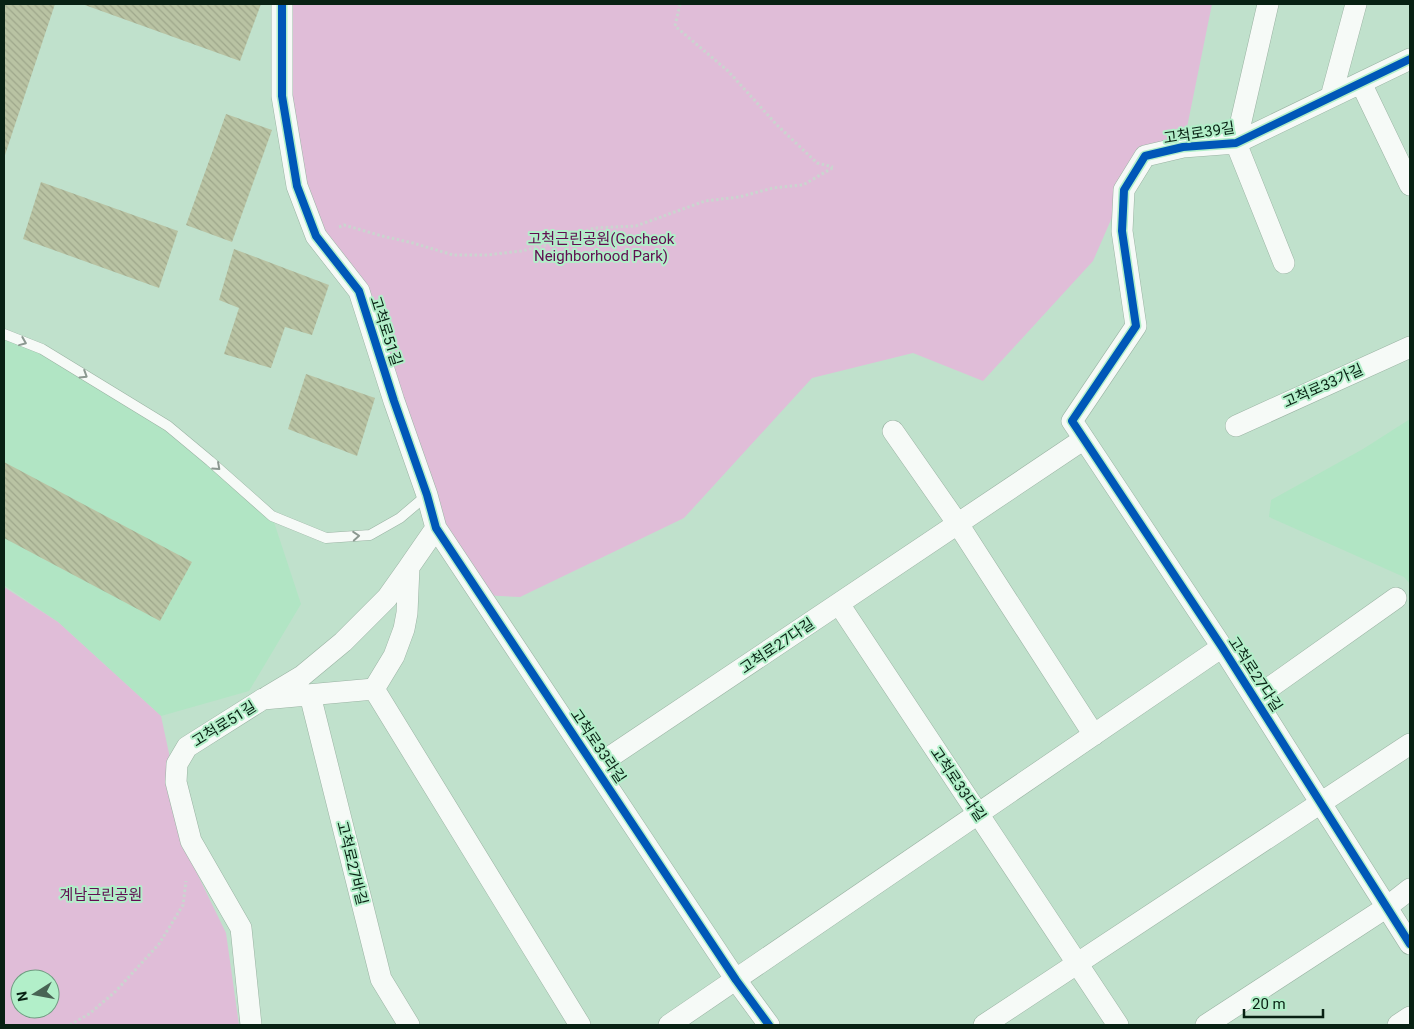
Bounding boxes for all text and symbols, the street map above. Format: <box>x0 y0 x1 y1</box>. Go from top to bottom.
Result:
street label: 고척로39길 <box>1162 118 1236 148</box>
park label: 고척근린공원(Gocheok Neighborhood Park) <box>528 230 675 265</box>
street label: 고척로51길 <box>366 294 406 368</box>
one-way arrow <box>18 335 27 346</box>
street label: 고척로33가길 <box>1280 360 1366 412</box>
one-way arrow <box>78 369 87 379</box>
one-way arrow <box>212 461 221 470</box>
one-way arrow <box>353 531 361 542</box>
street label: 고척로27다길 <box>736 615 818 677</box>
street label: 고척로27다길 <box>1224 633 1286 715</box>
street label: 고척로51길 <box>189 697 259 751</box>
street label: 고척로33라길 <box>567 705 629 787</box>
street label: 고척로33다길 <box>927 743 989 825</box>
street label: 고척로27바길 <box>333 819 371 907</box>
park label: 계남근린공원 <box>60 886 142 904</box>
north arrow <box>10 969 60 1019</box>
scale bar <box>1244 986 1323 1018</box>
text: N <box>13 990 31 1003</box>
text: 20 m <box>1252 995 1286 1013</box>

